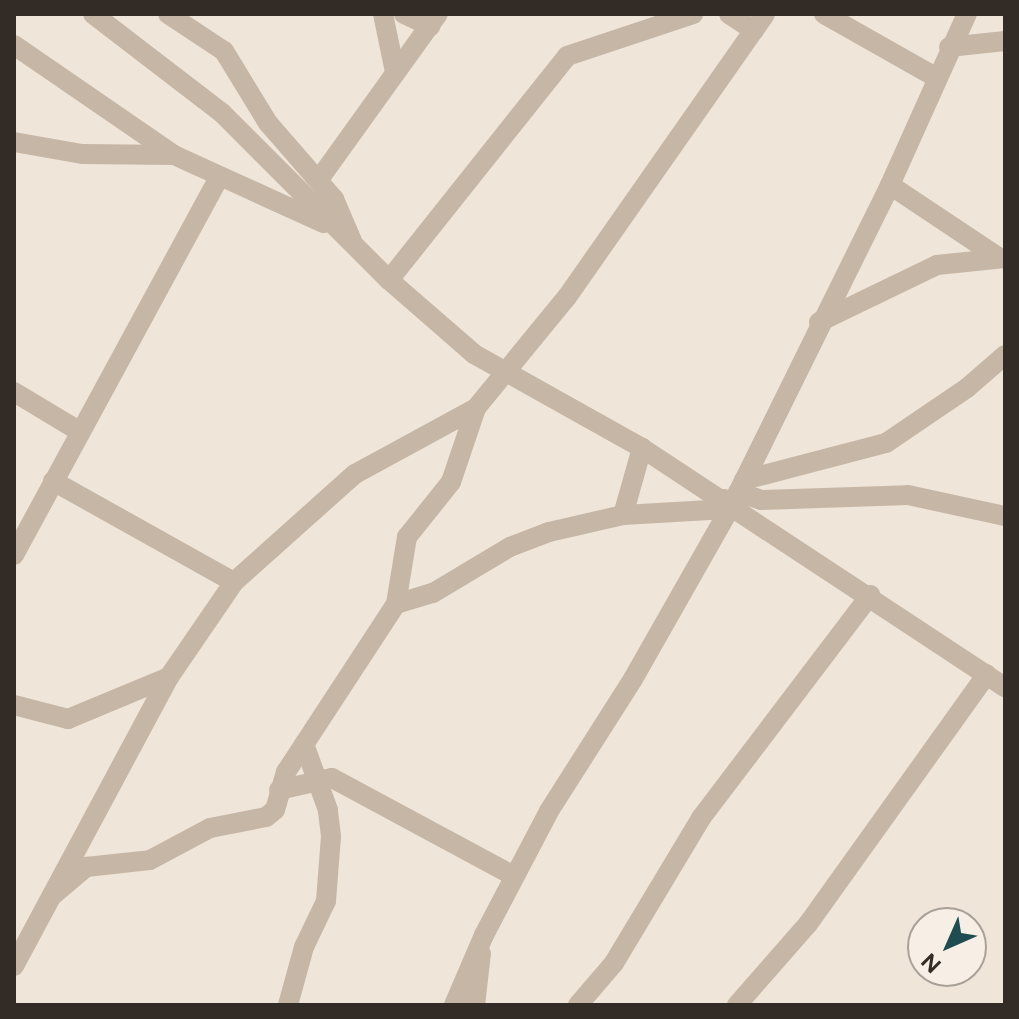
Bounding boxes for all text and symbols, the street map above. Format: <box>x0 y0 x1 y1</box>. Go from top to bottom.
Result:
north arrow <box>907 907 987 987</box>
text: N <box>916 947 947 978</box>

